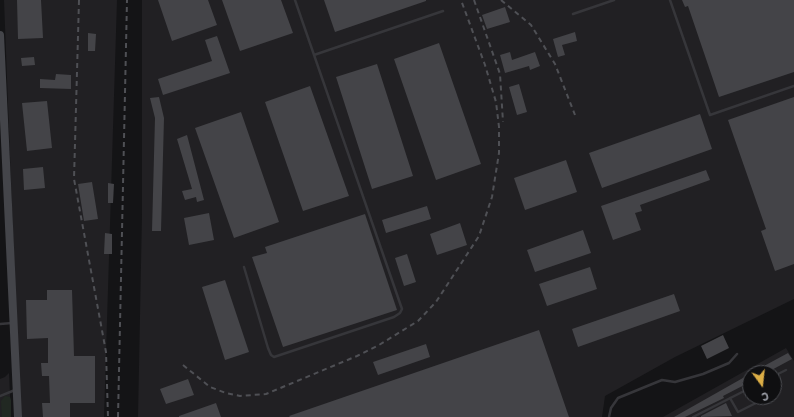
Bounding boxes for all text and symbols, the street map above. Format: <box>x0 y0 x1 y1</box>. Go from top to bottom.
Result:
north arrow <box>742 365 782 405</box>
text: С <box>760 388 770 403</box>

